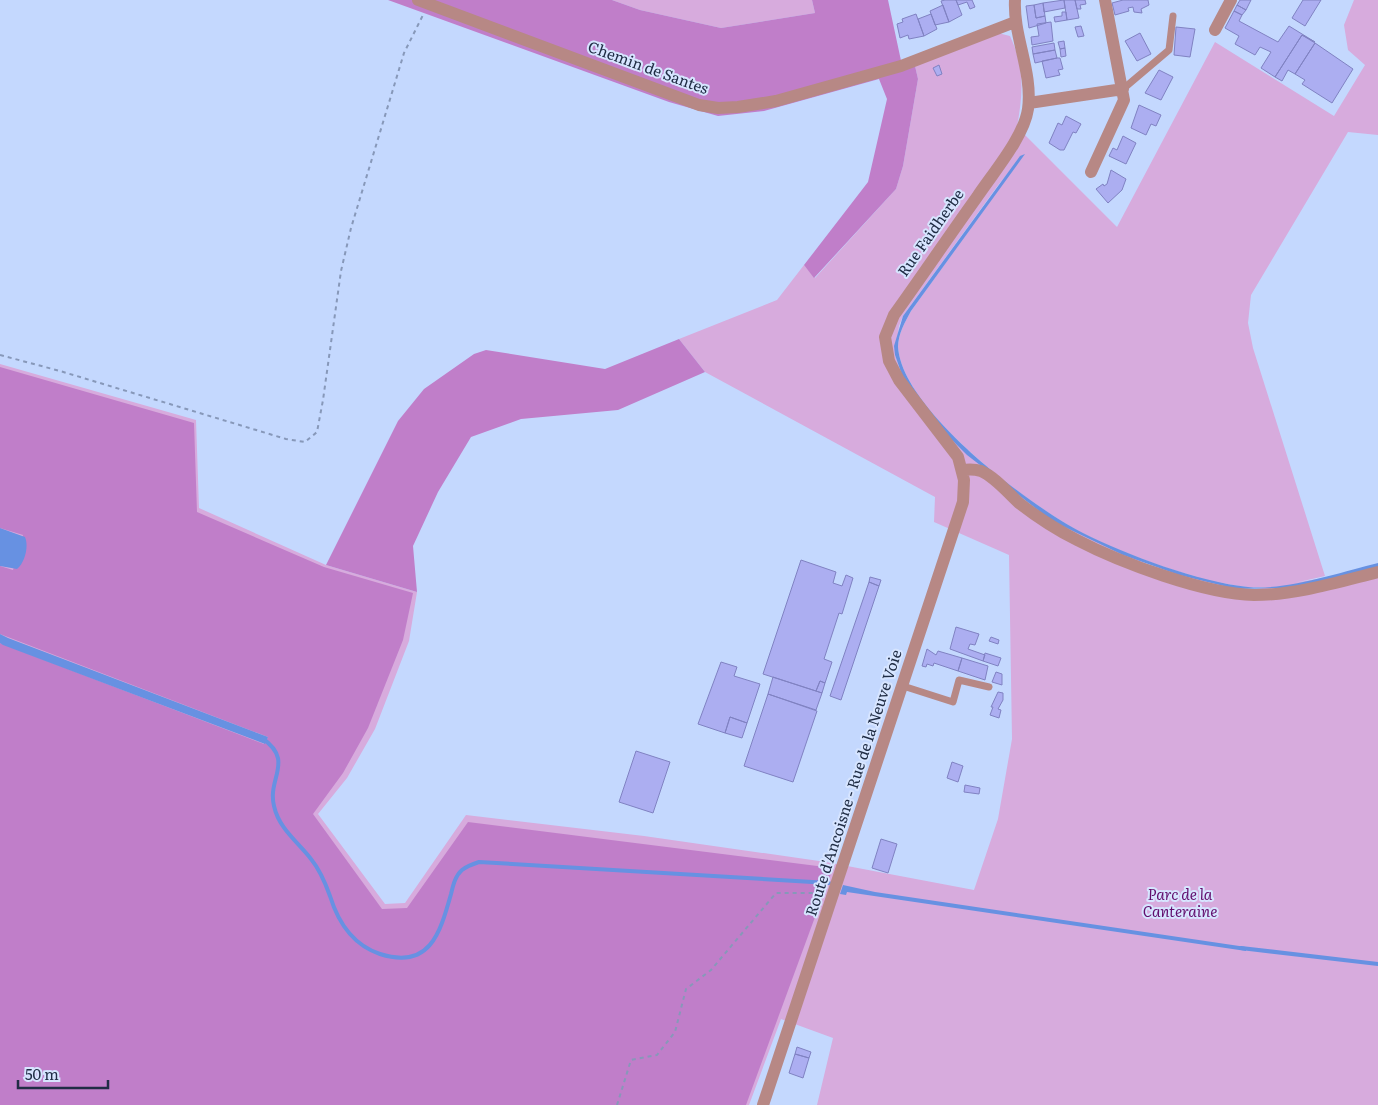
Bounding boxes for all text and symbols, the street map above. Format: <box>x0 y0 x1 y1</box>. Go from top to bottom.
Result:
street label: Chemin de Santes <box>585 34 712 99</box>
street label: Rue Faidherbe <box>891 183 969 281</box>
street label: Route d'Ancoisne - Rue de la Neuve Voie <box>798 646 907 919</box>
park label: Parc de la Canteraine <box>1143 882 1217 922</box>
scale bar <box>18 1058 108 1090</box>
text: 50 m <box>25 1062 59 1085</box>

